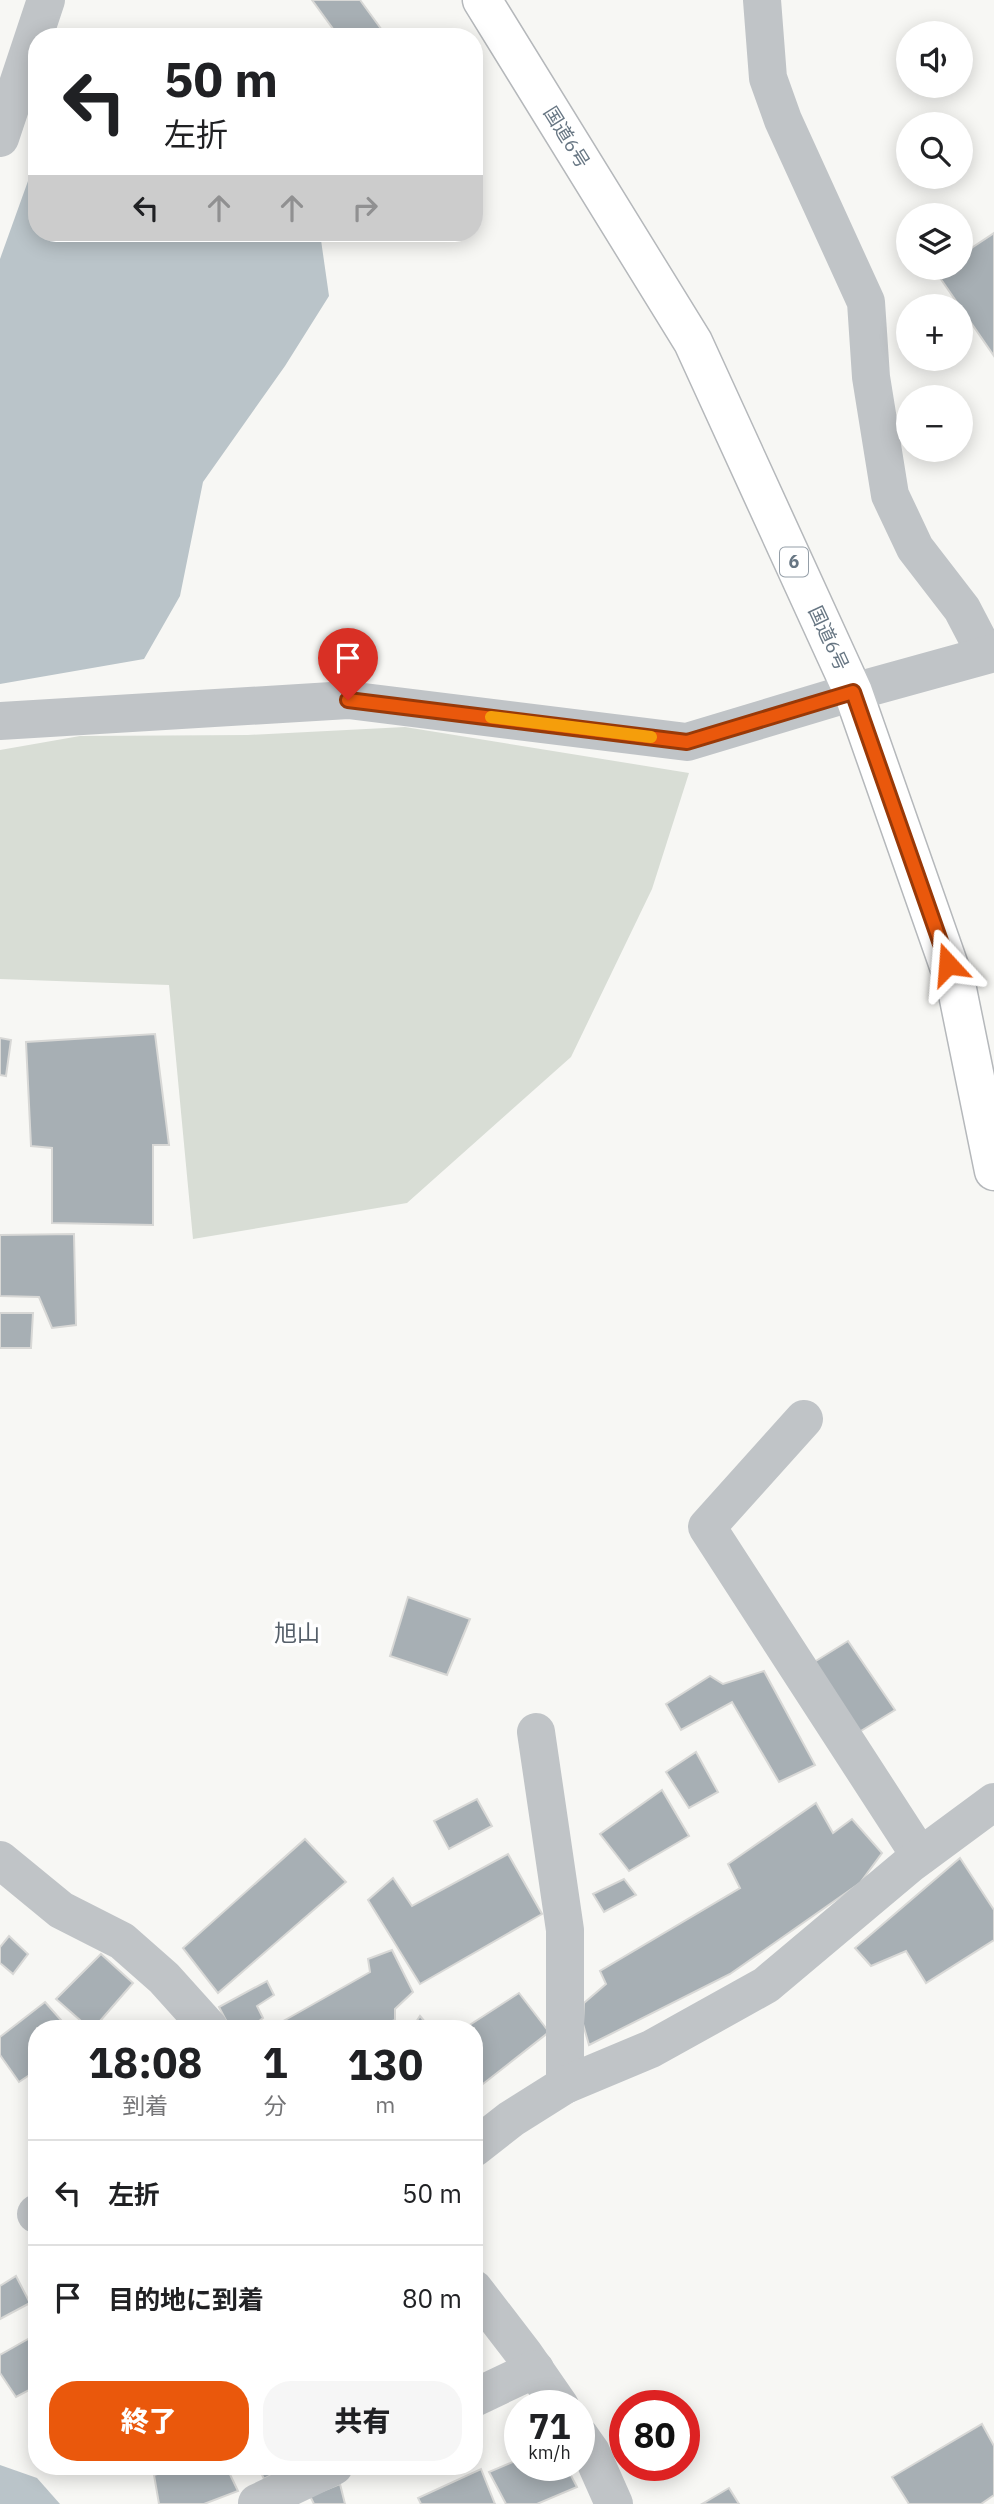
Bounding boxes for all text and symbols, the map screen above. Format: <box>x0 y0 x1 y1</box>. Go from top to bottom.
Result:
map controls <box>896 21 973 462</box>
button: sound <box>896 21 973 98</box>
text: 50 m <box>164 47 278 110</box>
icon: left <box>49 56 140 147</box>
street label: 国道6号 <box>539 102 595 172</box>
button: search <box>896 112 973 189</box>
text: 左折 <box>164 113 228 155</box>
icon: left <box>127 189 165 227</box>
icon: ahead <box>200 189 238 227</box>
icon: ahead <box>273 189 311 227</box>
icon: right <box>346 189 384 227</box>
button: layers <box>896 203 973 280</box>
button: + <box>896 294 973 371</box>
button: − <box>896 385 973 462</box>
road number: 6 <box>780 548 808 576</box>
street label: 国道6号 <box>804 602 854 674</box>
pin <box>318 628 378 700</box>
icon: arrive <box>329 639 367 677</box>
position arrow <box>911 927 985 1001</box>
district label: 旭山 <box>274 1617 320 1647</box>
text: 18:08 <box>88 2035 203 2090</box>
text: 1 <box>262 2035 288 2090</box>
text: 130 <box>348 2037 423 2092</box>
text: m <box>375 2089 395 2119</box>
text: 到着 <box>122 2090 168 2120</box>
text: 分 <box>264 2090 287 2120</box>
icon: left <box>49 2174 87 2212</box>
text: 50 m <box>402 2176 462 2210</box>
text: 左折 <box>108 2177 160 2211</box>
icon: arrive <box>49 2279 87 2317</box>
text: 80 m <box>402 2281 462 2315</box>
text: 目的地に到着 <box>108 2282 264 2316</box>
button: 終了 <box>49 2381 249 2461</box>
button: 共有 <box>263 2381 462 2461</box>
speed limit sign: 80 <box>609 2390 700 2481</box>
text: 71 <box>528 2403 571 2449</box>
text: km/h <box>528 2441 571 2464</box>

